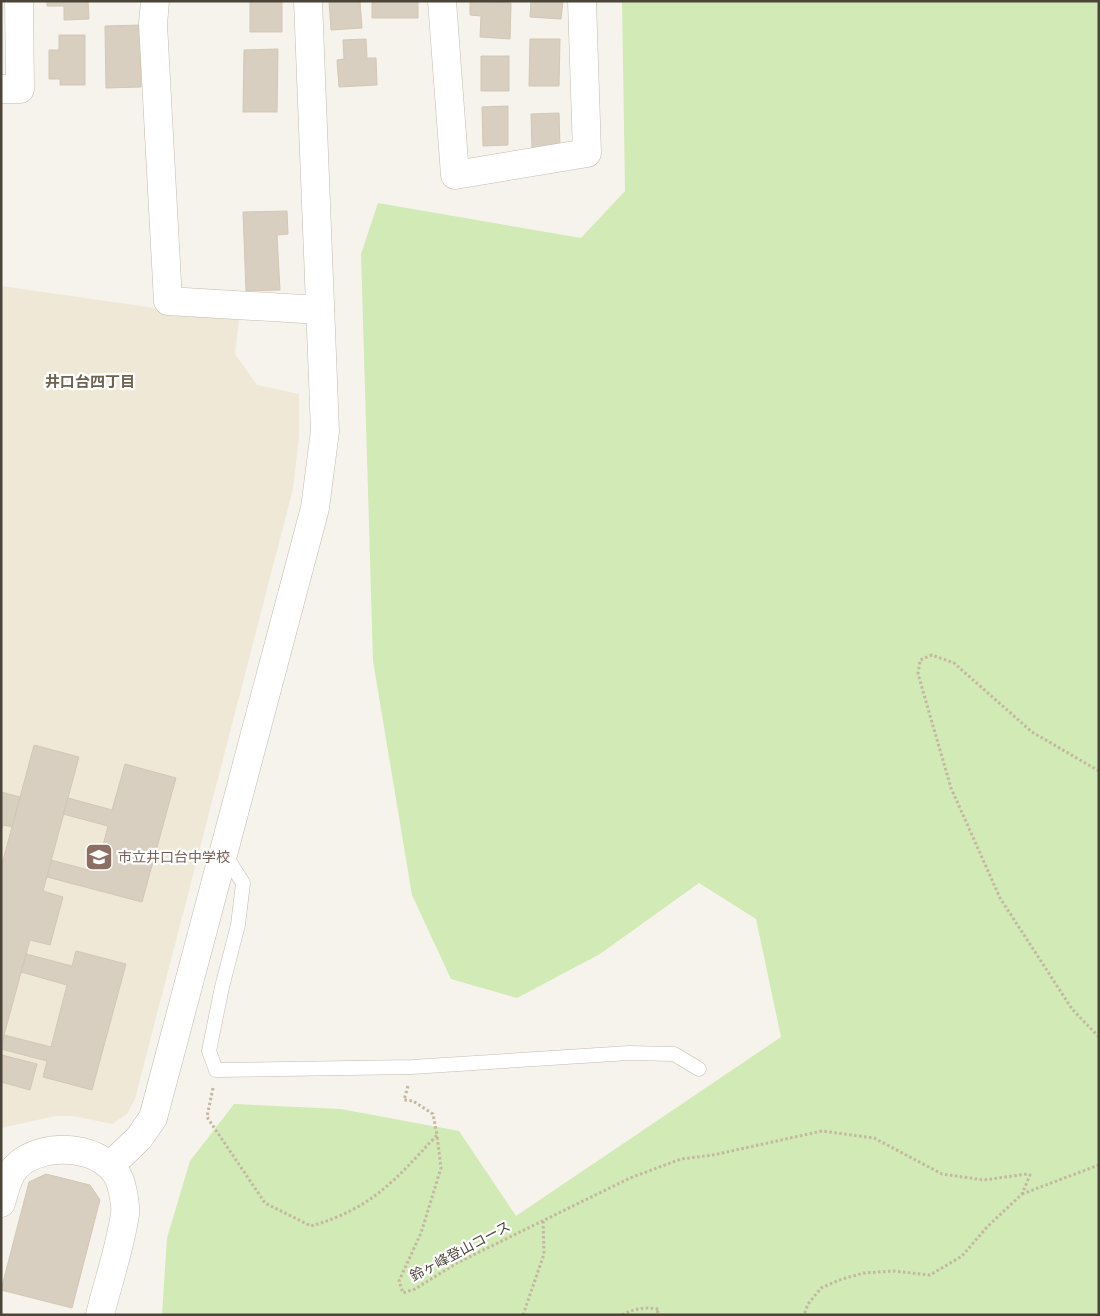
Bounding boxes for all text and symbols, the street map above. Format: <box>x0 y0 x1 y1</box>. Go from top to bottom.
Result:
district label: 井口台四丁目 <box>45 372 135 391</box>
school or university icon: 市立井口台中学校 <box>84 842 114 872</box>
place label: 市立井口台中学校 <box>118 848 230 866</box>
street label: 鈴ヶ峰登山コース <box>407 1217 513 1285</box>

